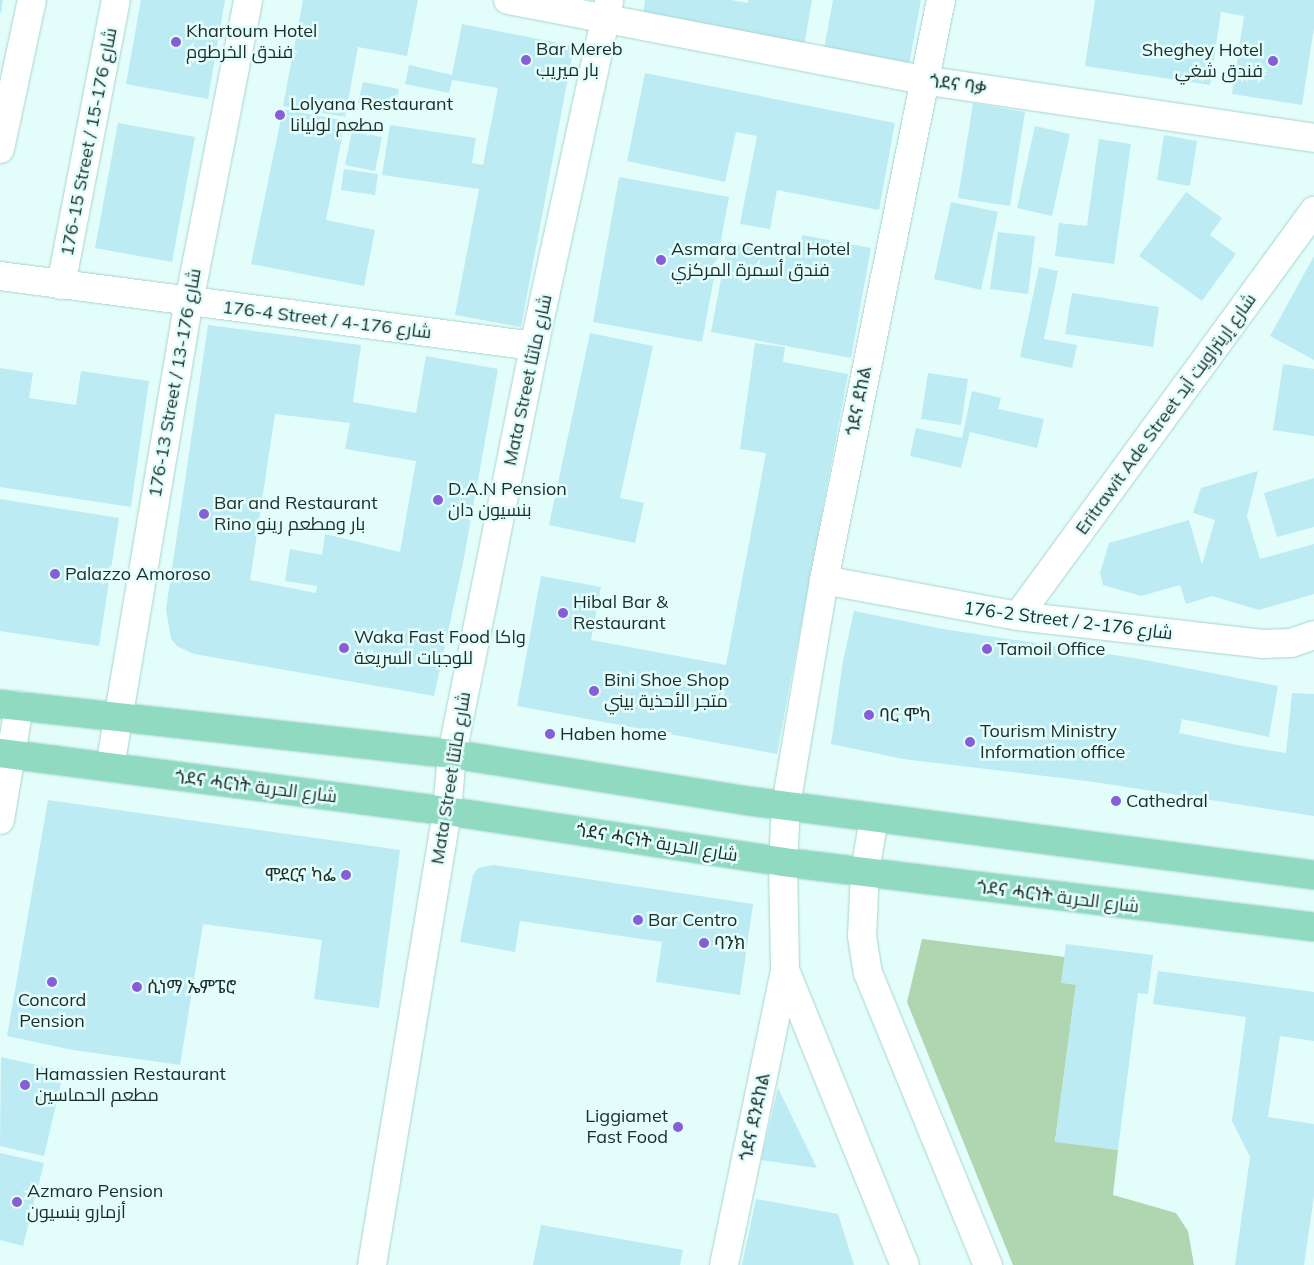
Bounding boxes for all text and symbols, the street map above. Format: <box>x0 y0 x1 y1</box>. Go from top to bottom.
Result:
place label: Khartoum Hotel فندق الخرطوم <box>186 21 317 64</box>
street label: 176-15 Street / شارع 176-15 <box>56 26 122 258</box>
marker: Khartoum Hotel فندق الخرطوم <box>170 36 182 48</box>
place label: Bar Mereb بار ميريب <box>536 39 623 82</box>
place label: Sheghey Hotel فندق شغي <box>1142 40 1263 82</box>
marker: Bar Mereb بار ميريب <box>520 54 532 66</box>
marker: Sheghey Hotel فندق شغي <box>1267 55 1279 67</box>
street label: ጎደና ባቃ <box>928 70 988 100</box>
place label: Lolyana Restaurant مطعم لوليانا <box>290 94 453 136</box>
marker: Lolyana Restaurant مطعم لوليانا <box>274 109 286 121</box>
place label: Asmara Central Hotel فندق أسمرة المركزي <box>671 239 850 282</box>
marker: Asmara Central Hotel فندق أسمرة المركزي <box>655 254 667 266</box>
street label: 176-13 Street / شارع 176-13 <box>144 267 206 499</box>
street label: Eritrawit Ade Street شارع إريتراويت آيد <box>1071 289 1261 539</box>
street label: Mata Street شارع ماتئا <box>499 292 557 468</box>
street label: 176-4 Street / شارع 176-4 <box>221 296 433 344</box>
street label: ጎደና ደከል <box>842 365 876 437</box>
place label: D.A.N Pension بنسيون دان <box>448 479 567 522</box>
place label: Bar and Restaurant Rino بار ومطعم رينو <box>214 493 378 536</box>
marker: D.A.N Pension بنسيون دان <box>432 494 444 506</box>
marker: Bar and Restaurant Rino بار ومطعم رينو <box>198 508 210 520</box>
place label: Palazzo Amoroso <box>65 563 211 585</box>
marker: Palazzo Amoroso <box>49 568 61 580</box>
place label: Hibal Bar & Restaurant <box>573 592 668 634</box>
street label: 176-2 Street / شارع 176-2 <box>962 597 1174 645</box>
marker: Hibal Bar & Restaurant <box>557 607 569 619</box>
place label: Waka Fast Food واكا للوجبات السريعة <box>354 627 526 670</box>
place label: Tamoil Office <box>997 638 1105 660</box>
marker: Waka Fast Food واكا للوجبات السريعة <box>338 642 350 654</box>
marker: Tamoil Office <box>981 643 993 655</box>
place label: Bini Shoe Shop متجر الأحذية بيني <box>604 670 729 712</box>
marker: Bini Shoe Shop متجر الأحذية بيني <box>588 685 600 697</box>
street label: Mata Street شارع ماتئا <box>427 690 475 866</box>
place label: ባር ሞካ <box>879 704 931 726</box>
marker: ባር ሞካ <box>863 709 875 721</box>
place label: Tourism Ministry Information office <box>980 721 1125 764</box>
place label: Haben home <box>560 723 667 745</box>
marker: Haben home <box>544 728 556 740</box>
marker: Tourism Ministry Information office <box>964 736 976 748</box>
street label: ጎደና ሓርነት شارع الحرية <box>174 766 338 808</box>
place label: Cathedral <box>1126 790 1208 812</box>
marker: Cathedral <box>1110 795 1122 807</box>
street label: ጎደና ሓርነት شارع الحرية <box>575 820 739 866</box>
place label: ሞደርና ካፌ <box>265 864 336 886</box>
marker: ሞደርና ካፌ <box>340 869 352 881</box>
street label: ጎደና ሓርነት شارع الحرية <box>976 876 1140 918</box>
place label: Bar Centro <box>648 909 737 931</box>
marker: Bar Centro <box>632 914 644 926</box>
place label: ባንክ <box>714 932 745 954</box>
marker: ባንክ <box>698 937 710 949</box>
marker: Concord Pension <box>46 976 58 988</box>
place label: ሲነማ ኤምፔሮ <box>147 976 237 998</box>
marker: ሲነማ ኤምፔሮ <box>131 981 143 993</box>
place label: Concord Pension <box>18 990 86 1032</box>
place label: Hamassien Restaurant مطعم الحماسين <box>35 1064 226 1106</box>
street label: ጎደና ደንደከል <box>735 1071 775 1163</box>
marker: Hamassien Restaurant مطعم الحماسين <box>19 1079 31 1091</box>
place label: Liggiamet Fast Food <box>585 1106 668 1148</box>
marker: Liggiamet Fast Food <box>672 1121 684 1133</box>
place label: Azmaro Pension أزمارو بنسيون <box>27 1181 163 1224</box>
marker: Azmaro Pension أزمارو بنسيون <box>11 1196 23 1208</box>

